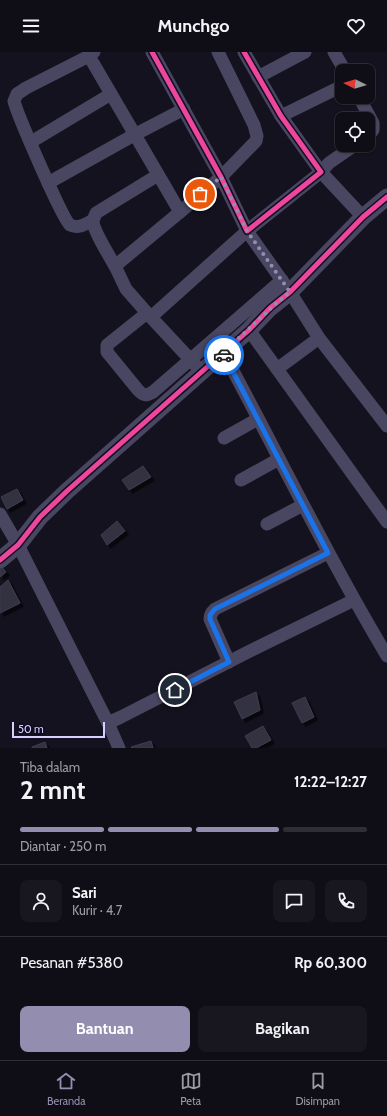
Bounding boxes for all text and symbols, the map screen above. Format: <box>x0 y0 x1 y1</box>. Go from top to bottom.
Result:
icon: menu <box>20 15 42 37</box>
text: Munchgo <box>158 15 229 37</box>
icon: heart <box>345 15 367 37</box>
north arrow <box>335 64 375 104</box>
map controls <box>335 64 375 152</box>
button: locate <box>335 112 375 152</box>
pin <box>183 177 217 211</box>
icon: bag <box>189 183 211 205</box>
courier <box>204 335 244 375</box>
icon: car <box>213 344 235 366</box>
pin <box>158 673 192 707</box>
icon: home <box>164 679 186 701</box>
scale bar <box>12 720 105 739</box>
text: 50 m <box>18 722 44 736</box>
text: Tiba dalam <box>20 759 80 775</box>
text: 12:22–12:27 <box>294 773 367 791</box>
text: 2 mnt <box>20 774 85 806</box>
text: Diantar · 250 m <box>20 838 106 854</box>
button: person <box>20 880 62 922</box>
button: chat <box>273 880 315 922</box>
button: phone <box>325 880 367 922</box>
text: Sari <box>72 884 97 902</box>
text: Kurir · 4.7 <box>72 902 122 918</box>
text: Pesanan #5380 <box>20 954 123 972</box>
text: Rp 60,300 <box>294 954 367 972</box>
button: Bantuan <box>20 1006 190 1052</box>
button: Bagikan <box>198 1006 367 1052</box>
tab: Beranda <box>47 1070 85 1108</box>
tab: Peta <box>180 1070 202 1108</box>
tab: Disimpan <box>296 1070 340 1108</box>

